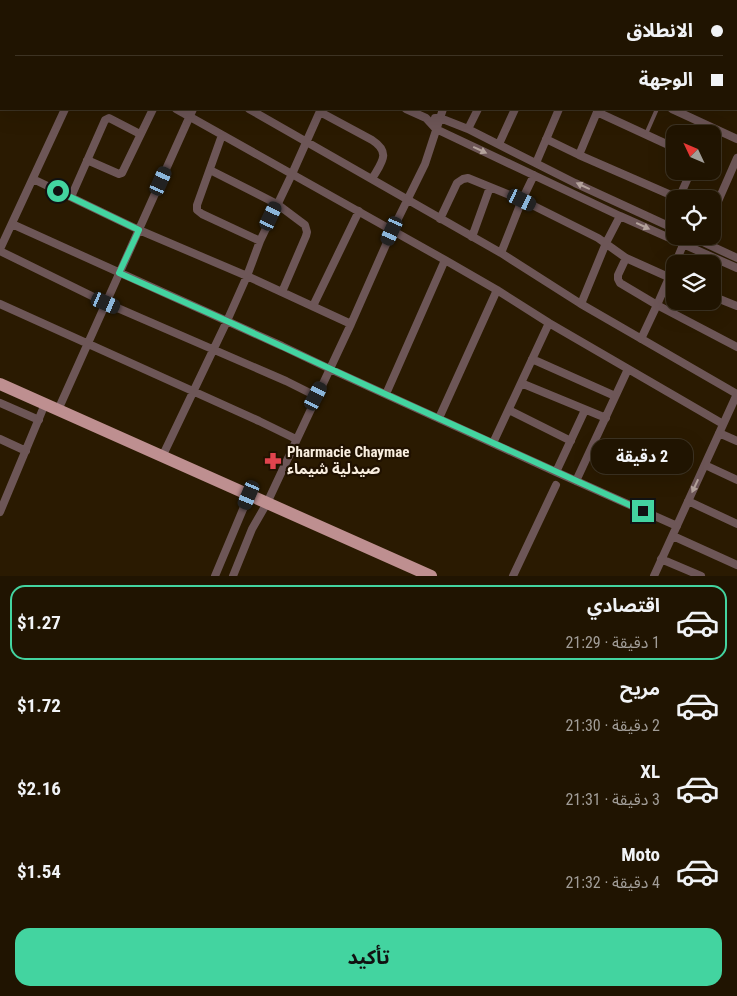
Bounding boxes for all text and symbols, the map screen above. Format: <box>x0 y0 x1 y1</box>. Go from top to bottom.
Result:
text: الانطلاق <box>627 19 693 42</box>
text: الوجهة <box>639 68 693 91</box>
north arrow <box>666 125 721 180</box>
map controls <box>666 125 721 310</box>
one-way arrow <box>473 146 487 154</box>
car <box>148 164 173 198</box>
route start <box>47 180 69 202</box>
one-way arrow <box>576 182 590 190</box>
car <box>505 187 538 213</box>
button: locate <box>666 190 721 245</box>
car <box>257 199 284 233</box>
car <box>379 214 404 248</box>
one-way arrow <box>636 222 650 230</box>
button: layers <box>666 255 721 310</box>
car <box>89 290 122 316</box>
car <box>302 379 329 413</box>
callout: 2 دقيقة <box>592 438 694 474</box>
place label: Pharmacie Chaymae صيدلية شيماء <box>287 443 409 478</box>
text: 2 دقيقة <box>616 447 668 466</box>
pharmacy icon: Pharmacie Chaymae صيدلية شيماء <box>263 451 283 471</box>
car <box>236 478 261 512</box>
one-way arrow <box>691 479 699 493</box>
route end <box>632 500 654 522</box>
text: اقتصادي <box>587 594 660 617</box>
icon: car <box>675 600 720 645</box>
text: $1.27 <box>17 611 61 634</box>
text: 1 دقيقة · 21:29 <box>565 633 660 652</box>
text: مريح <box>620 677 660 700</box>
icon: car <box>675 683 720 728</box>
text: $1.72 <box>17 694 61 717</box>
text: 2 دقيقة · 21:30 <box>565 716 660 735</box>
text: XL <box>640 760 660 783</box>
icon: car <box>675 766 720 811</box>
text: $2.16 <box>17 777 61 800</box>
text: 3 دقيقة · 21:31 <box>565 790 660 809</box>
text: Moto <box>621 843 660 866</box>
icon: car <box>675 849 720 894</box>
text: $1.54 <box>17 860 61 883</box>
text: 4 دقيقة · 21:32 <box>565 873 660 892</box>
button: تأكيد <box>15 928 722 986</box>

